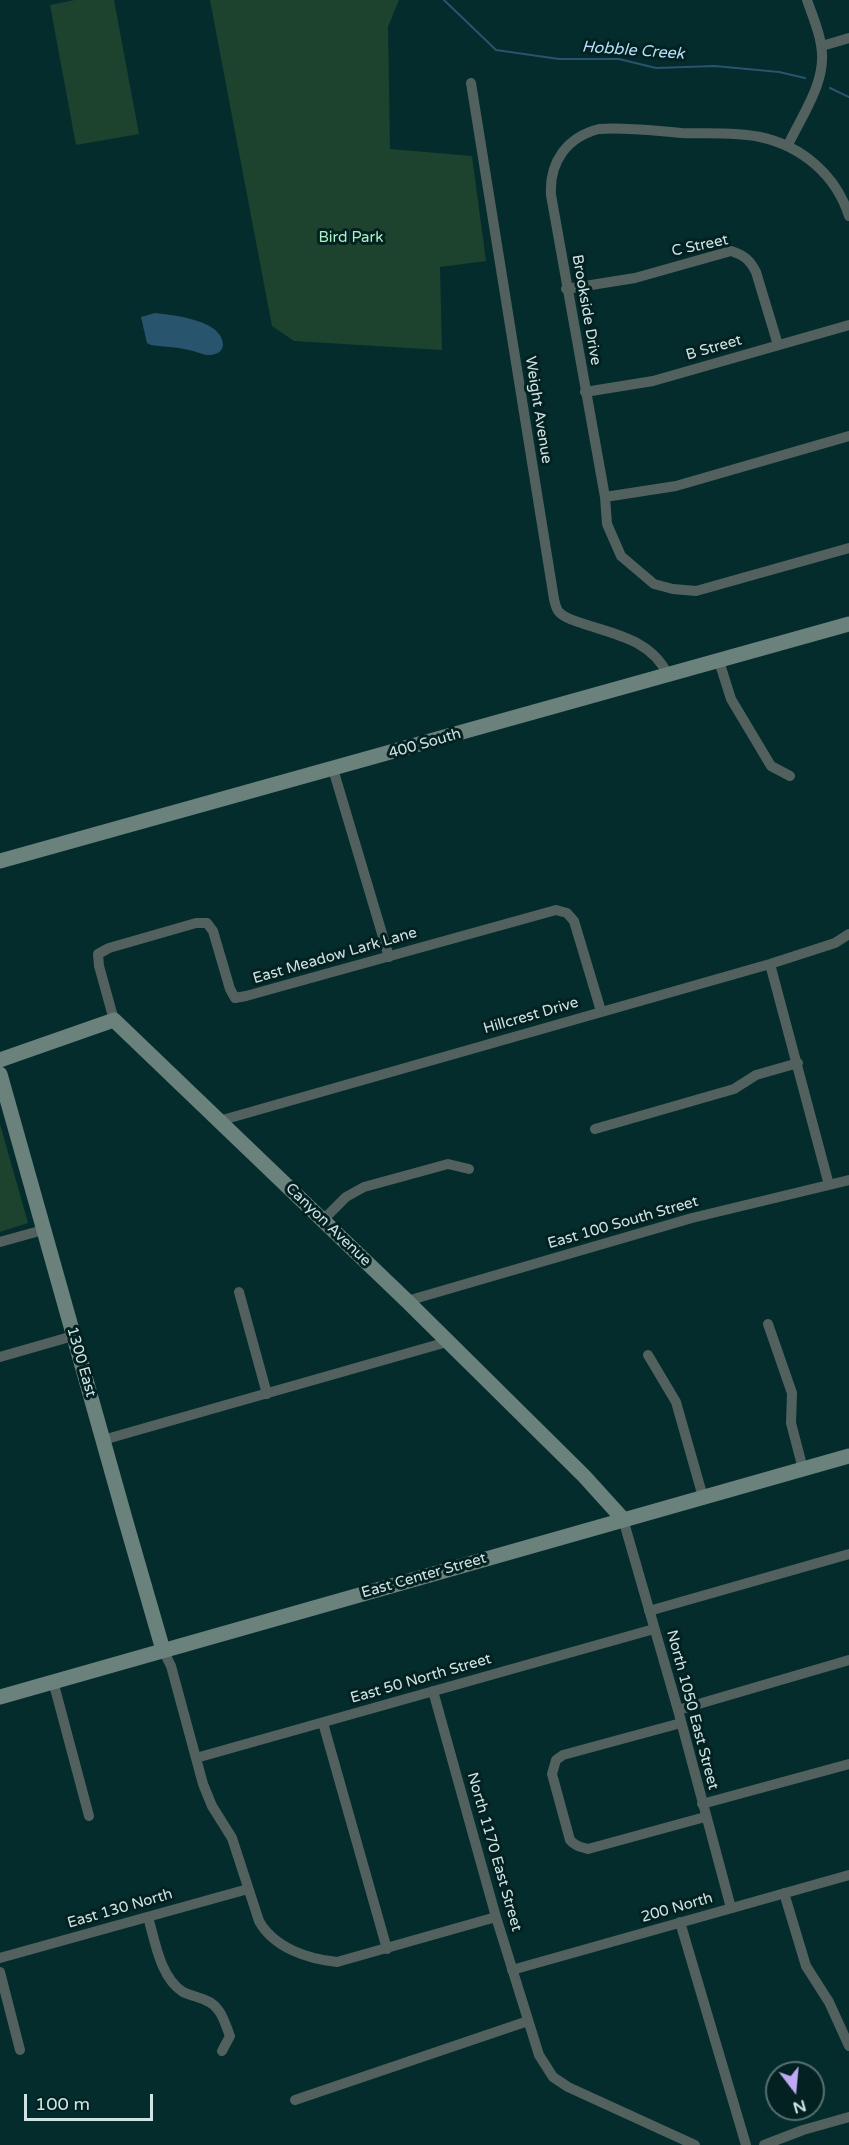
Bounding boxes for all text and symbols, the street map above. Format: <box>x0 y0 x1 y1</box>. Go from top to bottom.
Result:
water label: Hobble Creek <box>581 38 685 64</box>
park label: Bird Park <box>319 229 383 247</box>
street label: C Street <box>670 231 730 261</box>
street label: Brookside Drive <box>567 253 605 367</box>
street label: B Street <box>684 331 744 365</box>
street label: Weight Avenue <box>521 355 555 465</box>
street label: 400 South <box>387 725 463 763</box>
street label: East Meadow Lark Lane <box>251 924 419 988</box>
street label: Hillcrest Drive <box>481 994 581 1038</box>
street label: Canyon Avenue <box>282 1180 374 1270</box>
street label: East 100 South Street <box>546 1193 700 1253</box>
street label: 1300 East <box>62 1325 100 1399</box>
street label: East Center Street <box>360 1550 488 1602</box>
street label: North 1050 East Street <box>662 1628 722 1792</box>
street label: East 50 North Street <box>348 1650 494 1708</box>
street label: North 1170 East Street <box>463 1770 525 1934</box>
street label: East 130 North <box>65 1885 175 1933</box>
street label: 200 North <box>639 1889 715 1927</box>
north arrow <box>765 2061 825 2121</box>
scale bar <box>27 2082 156 2120</box>
text: 100 m <box>35 2093 90 2115</box>
text: N <box>790 2095 808 2118</box>

